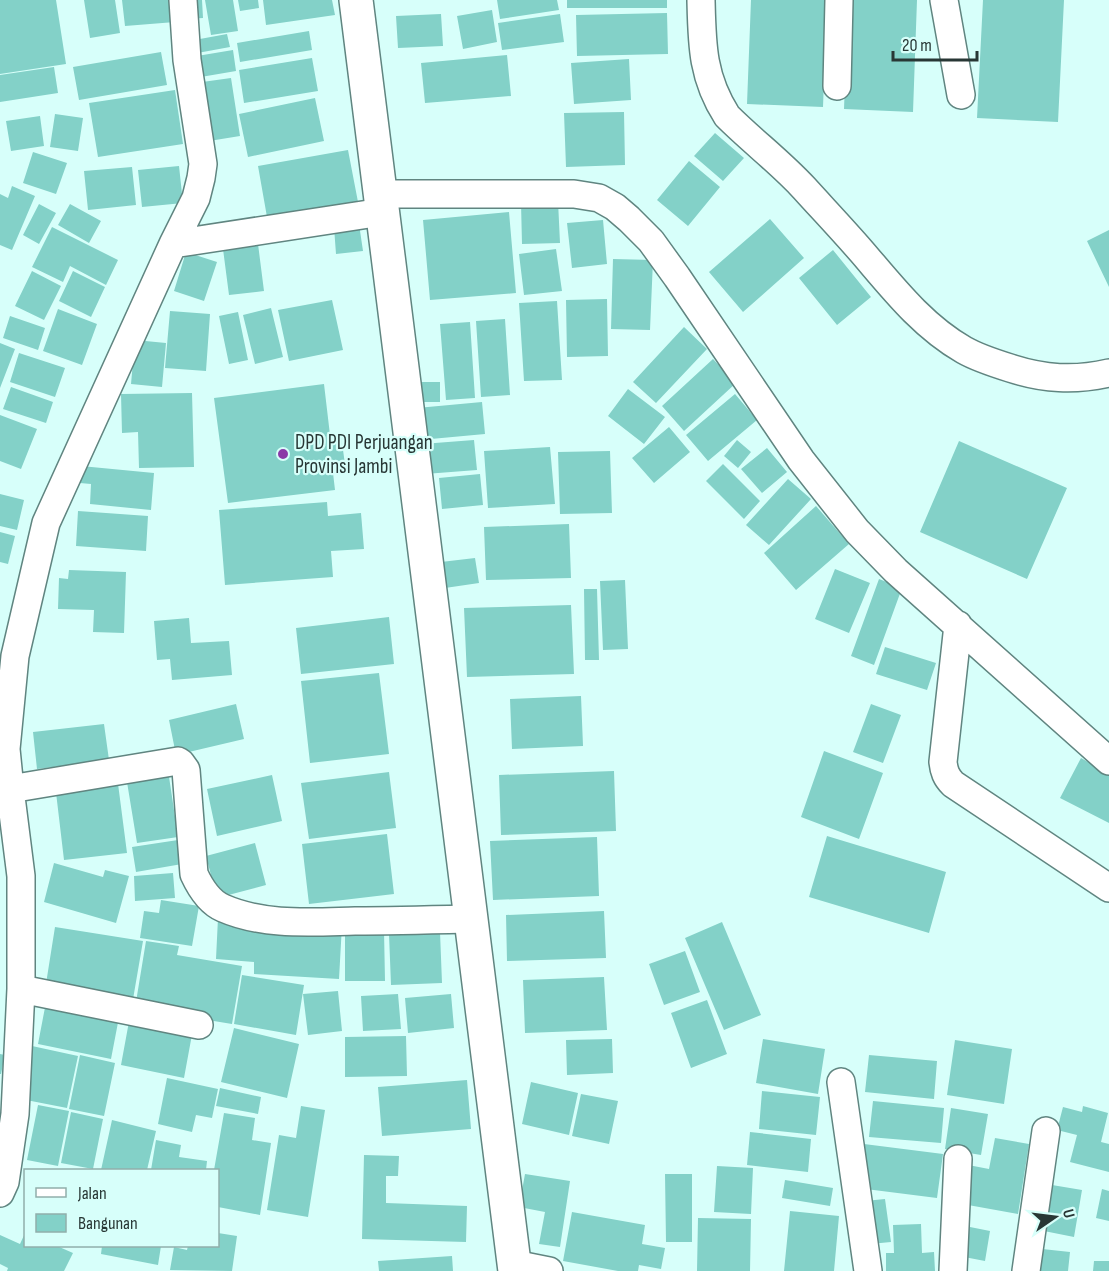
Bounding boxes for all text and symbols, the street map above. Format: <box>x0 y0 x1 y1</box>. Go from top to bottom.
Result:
scale bar <box>893 24 977 62</box>
text: 20 m <box>902 35 932 56</box>
place label: DPD PDI Perjuangan Provinsi Jambi <box>295 430 433 479</box>
marker: DPD PDI Perjuangan Provinsi Jambi <box>276 447 290 461</box>
legend <box>24 1169 219 1247</box>
text: Jalan <box>77 1183 107 1204</box>
north arrow <box>1025 1187 1085 1247</box>
text: U <box>1058 1207 1078 1220</box>
text: Bangunan <box>78 1213 138 1234</box>

